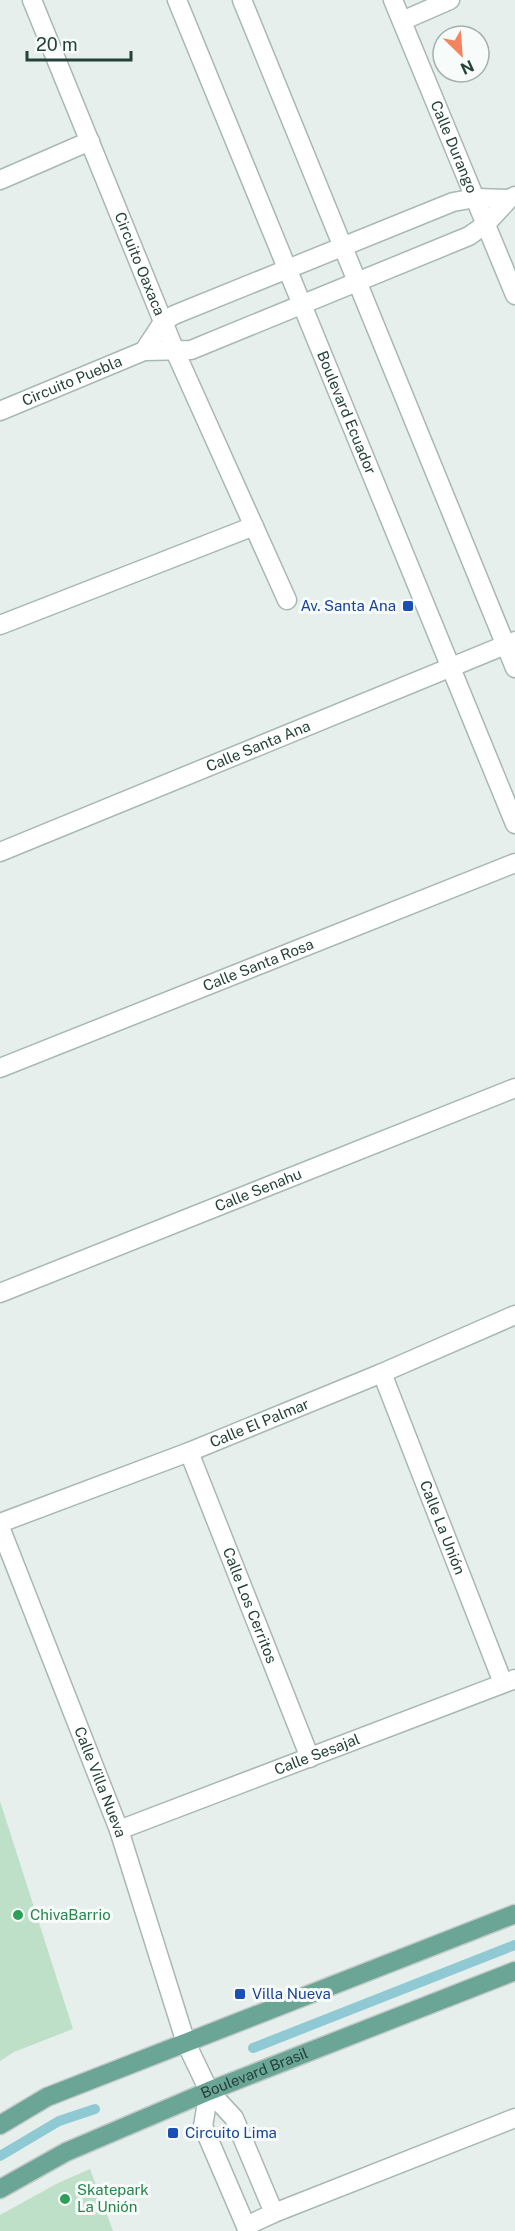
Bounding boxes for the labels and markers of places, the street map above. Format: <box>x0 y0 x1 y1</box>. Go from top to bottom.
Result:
place label: Av. Santa Ana <box>301 597 396 614</box>
marker: Av. Santa Ana <box>401 599 415 613</box>
place label: ChivaBarrio <box>30 1906 111 1923</box>
marker: ChivaBarrio <box>11 1908 25 1922</box>
place label: Villa Nueva <box>252 1985 331 2002</box>
marker: Villa Nueva <box>233 1987 247 2001</box>
place label: Circuito Lima <box>185 2124 277 2141</box>
marker: Circuito Lima <box>166 2126 180 2140</box>
place label: Skatepark La Unión <box>77 2181 149 2215</box>
marker: Skatepark La Unión <box>58 2192 72 2206</box>

